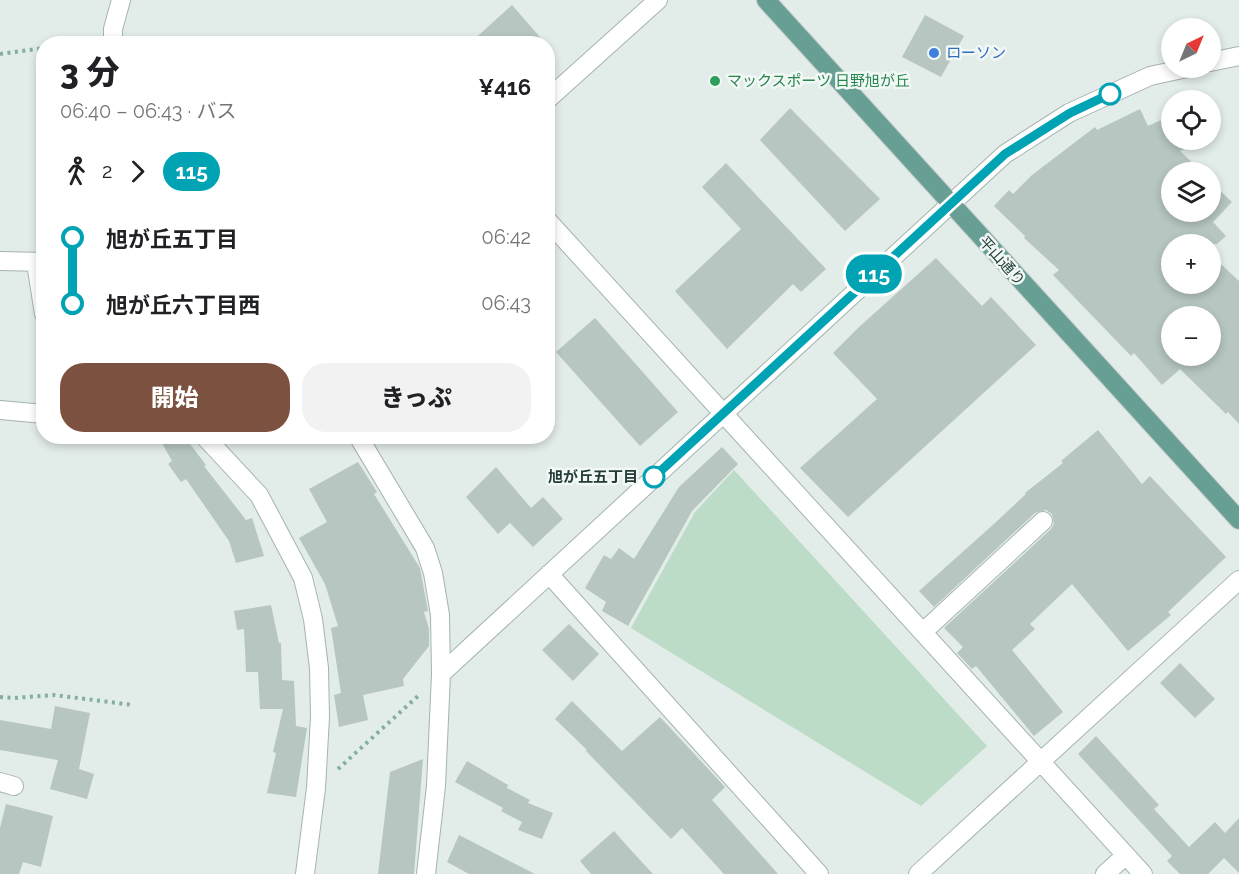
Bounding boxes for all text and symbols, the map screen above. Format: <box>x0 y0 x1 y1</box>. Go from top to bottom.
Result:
north arrow <box>1161 18 1221 78</box>
map controls <box>1161 18 1221 366</box>
place label: ローソン <box>946 44 1006 62</box>
marker: ローソン <box>927 46 941 60</box>
text: 3 分 <box>60 53 119 92</box>
place label: マックスポーツ 日野旭が丘 <box>727 72 910 90</box>
text: ¥416 <box>479 74 531 100</box>
marker: マックスポーツ 日野旭が丘 <box>708 74 722 88</box>
unlabelled marker <box>1099 83 1121 105</box>
button: locate <box>1161 90 1221 150</box>
text: 06:40 – 06:43 · バス <box>60 99 236 123</box>
icon: walk <box>60 155 93 188</box>
icon: forward <box>121 155 154 188</box>
text: 2 <box>102 159 112 183</box>
text: 115 <box>175 159 208 184</box>
button: layers <box>1161 162 1221 222</box>
text: 06:42 <box>482 225 531 249</box>
text: 旭が丘五丁目 <box>106 226 238 252</box>
street label: 平山通り <box>975 233 1029 289</box>
button: + <box>1161 234 1221 294</box>
line badge: 115 <box>840 254 908 294</box>
text: 115 <box>858 262 890 287</box>
text: 06:43 <box>481 291 531 315</box>
text: 旭が丘六丁目西 <box>106 292 260 318</box>
button: − <box>1161 306 1221 366</box>
button: 開始 <box>60 363 290 432</box>
button: きっぷ <box>302 363 531 432</box>
marker: 旭が丘五丁目 <box>643 466 665 488</box>
place label: 旭が丘五丁目 <box>548 468 638 486</box>

